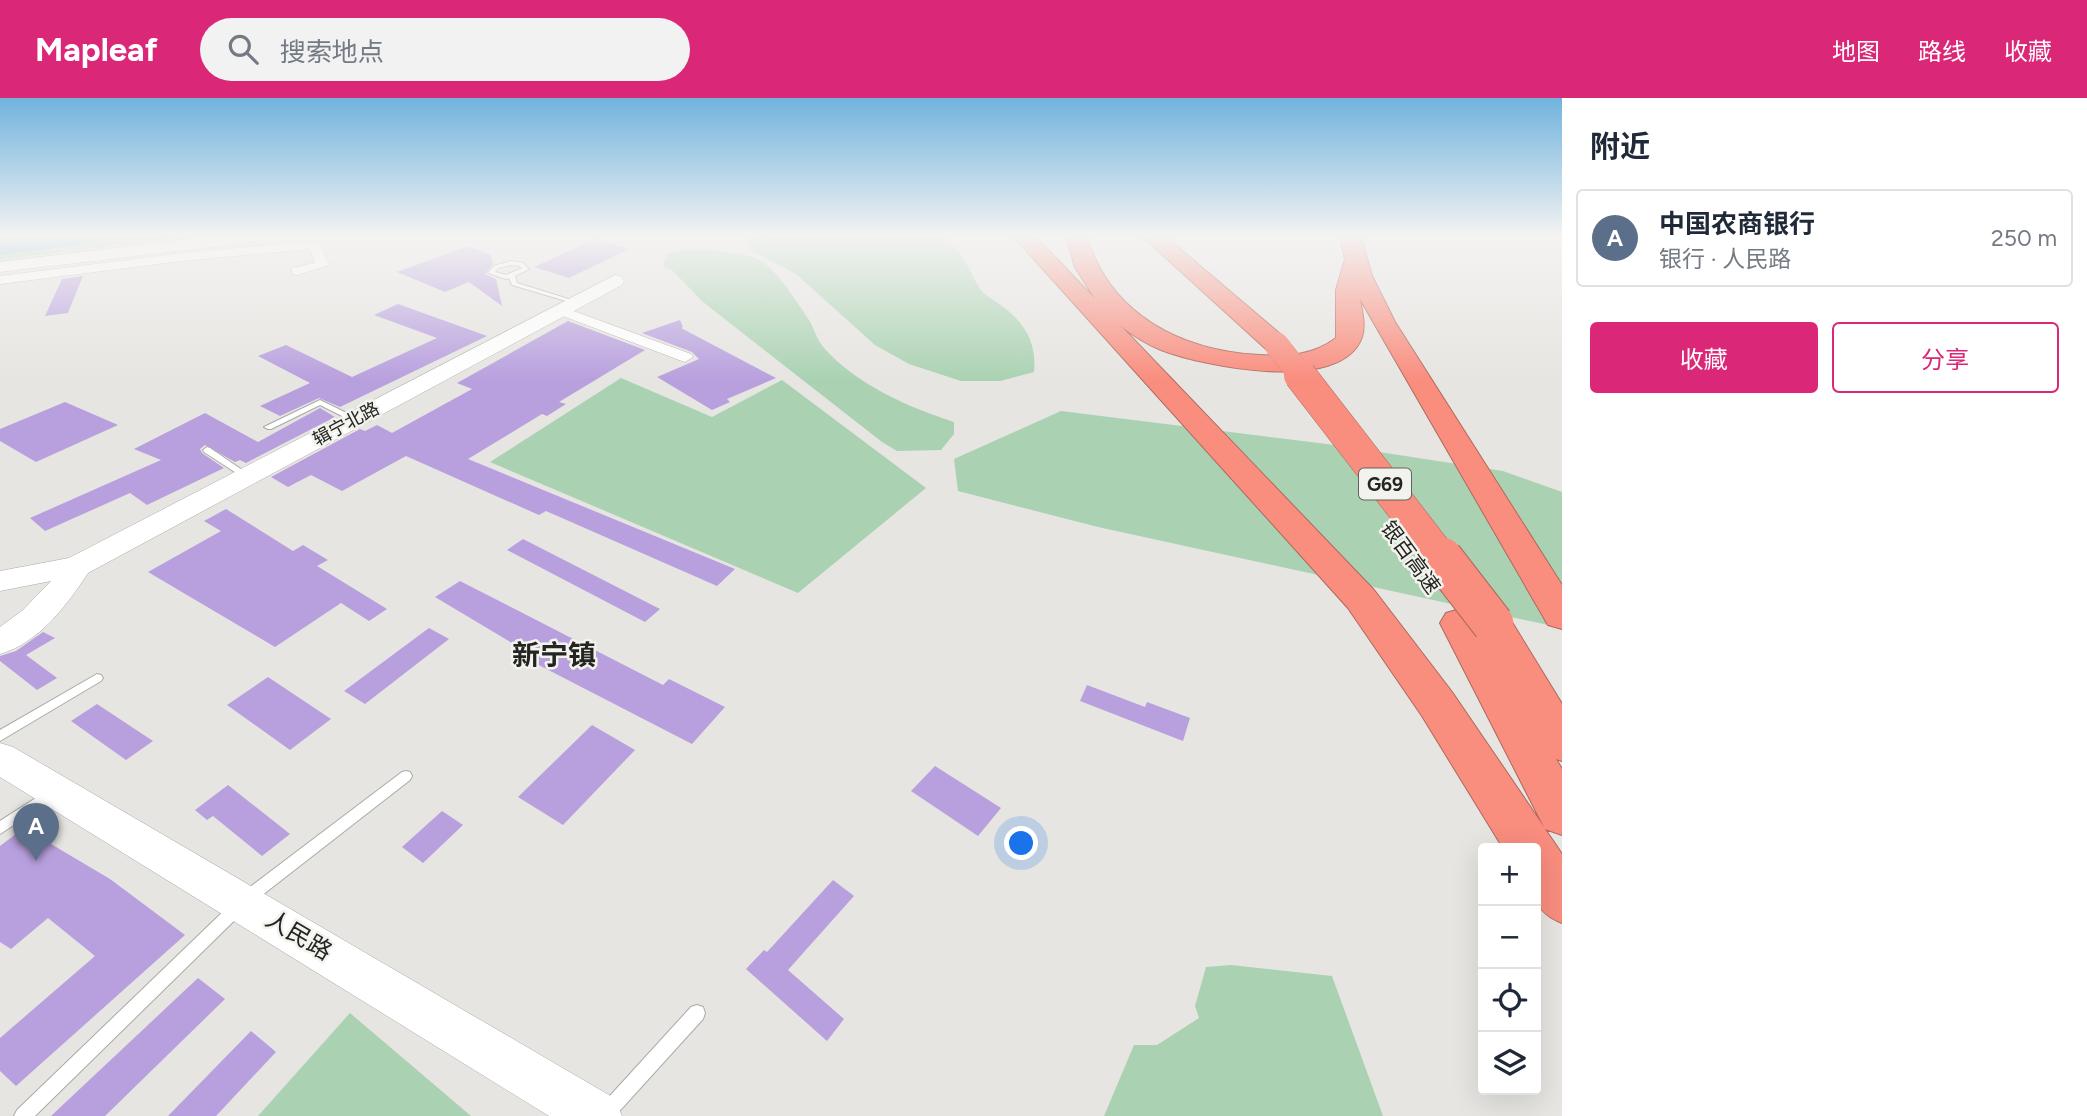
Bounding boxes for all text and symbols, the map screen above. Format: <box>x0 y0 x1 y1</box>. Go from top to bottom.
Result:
search box <box>200 18 690 81</box>
text: Mapleaf <box>35 30 158 69</box>
icon: search <box>224 30 262 68</box>
text: 搜索地点 <box>280 36 384 68</box>
text: 地图 <box>1832 37 1880 66</box>
text: 路线 <box>1918 37 1966 66</box>
text: 收藏 <box>2004 37 2052 66</box>
text: 附近 <box>1590 128 1650 165</box>
text: 中国农商银行 <box>1659 208 1815 240</box>
text: A <box>1607 224 1623 252</box>
text: 250 m <box>1991 224 2057 252</box>
text: 银行 · 人民路 <box>1659 245 1791 273</box>
button: 收藏 <box>1590 322 1818 393</box>
button: 分享 <box>1832 322 2059 393</box>
street label: 辑宁北路 <box>309 397 383 451</box>
road number: G69 <box>1359 468 1411 500</box>
street label: 银百高速 <box>1376 516 1446 598</box>
district label: 新宁镇 <box>512 638 596 672</box>
pin: A <box>13 803 59 861</box>
your location <box>1004 826 1038 860</box>
map controls <box>1478 843 1541 1095</box>
button: + <box>1478 843 1541 906</box>
street label: 人民路 <box>261 904 337 966</box>
button: − <box>1478 906 1541 969</box>
button: locate <box>1478 969 1541 1032</box>
button: layers <box>1478 1032 1541 1095</box>

